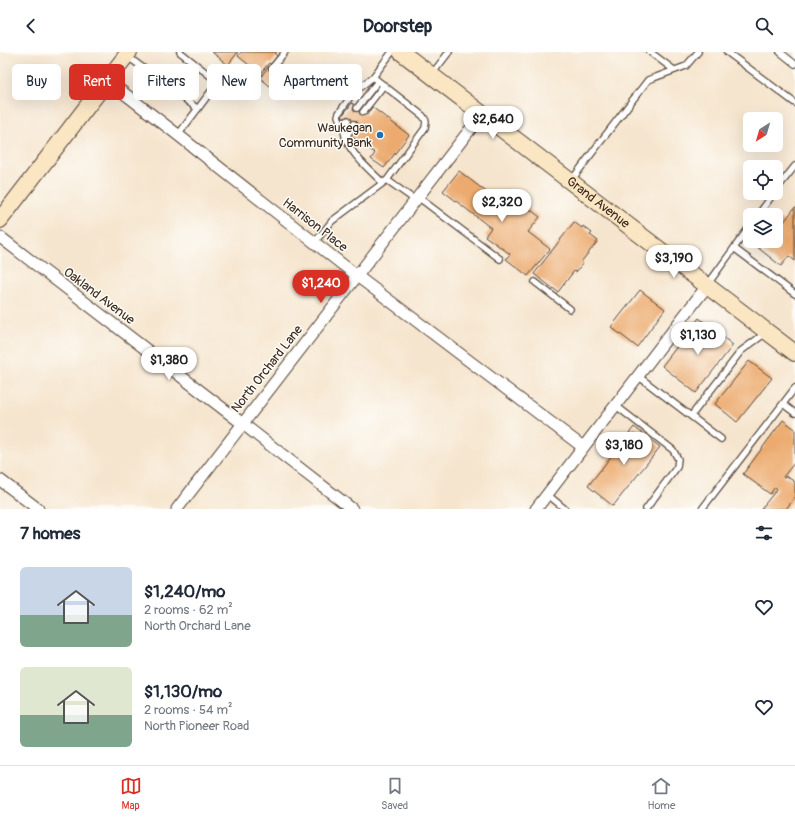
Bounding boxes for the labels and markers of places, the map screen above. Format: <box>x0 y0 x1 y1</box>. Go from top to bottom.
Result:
pin: $2,640 <box>460 106 526 140</box>
place label: Waukegan Community Bank <box>279 120 373 151</box>
marker: Waukegan Community Bank <box>375 130 385 140</box>
pin: $2,320 <box>469 189 535 223</box>
pin: $3,190 <box>641 245 707 279</box>
pin: $1,240 <box>288 270 354 304</box>
pin: $1,130 <box>665 322 731 356</box>
pin: $1,380 <box>136 347 202 381</box>
pin: $3,180 <box>591 432 657 466</box>

